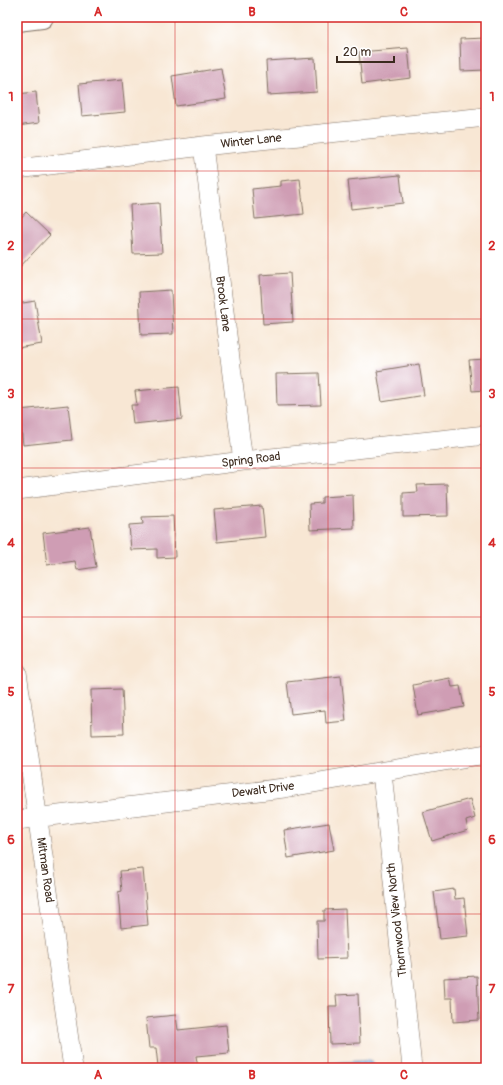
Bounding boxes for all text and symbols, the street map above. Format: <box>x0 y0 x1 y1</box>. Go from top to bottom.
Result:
text: A <box>94 4 103 20</box>
text: B <box>248 4 256 20</box>
text: C <box>400 4 408 20</box>
scale bar <box>337 38 394 64</box>
text: 20 m <box>343 45 372 60</box>
text: 1 <box>8 89 14 105</box>
text: 1 <box>489 89 495 105</box>
street label: Winter Lane <box>220 130 282 152</box>
text: 2 <box>7 238 15 254</box>
text: 2 <box>488 238 496 254</box>
street label: Brook Lane <box>212 275 234 333</box>
text: 3 <box>7 386 15 402</box>
text: 3 <box>488 386 496 402</box>
street label: Spring Road <box>221 449 281 471</box>
text: 4 <box>7 535 15 551</box>
text: 4 <box>488 535 496 551</box>
text: 5 <box>7 684 15 700</box>
text: 5 <box>488 684 496 700</box>
street label: Dewalt Drive <box>231 779 295 801</box>
text: 6 <box>7 832 15 848</box>
text: 6 <box>488 832 496 848</box>
street label: Mitman Road <box>33 836 57 904</box>
street label: Thornwood View North <box>384 862 410 978</box>
text: 7 <box>8 981 15 997</box>
text: 7 <box>489 981 496 997</box>
text: A <box>94 1067 103 1083</box>
text: B <box>248 1067 256 1083</box>
text: C <box>400 1067 408 1083</box>

